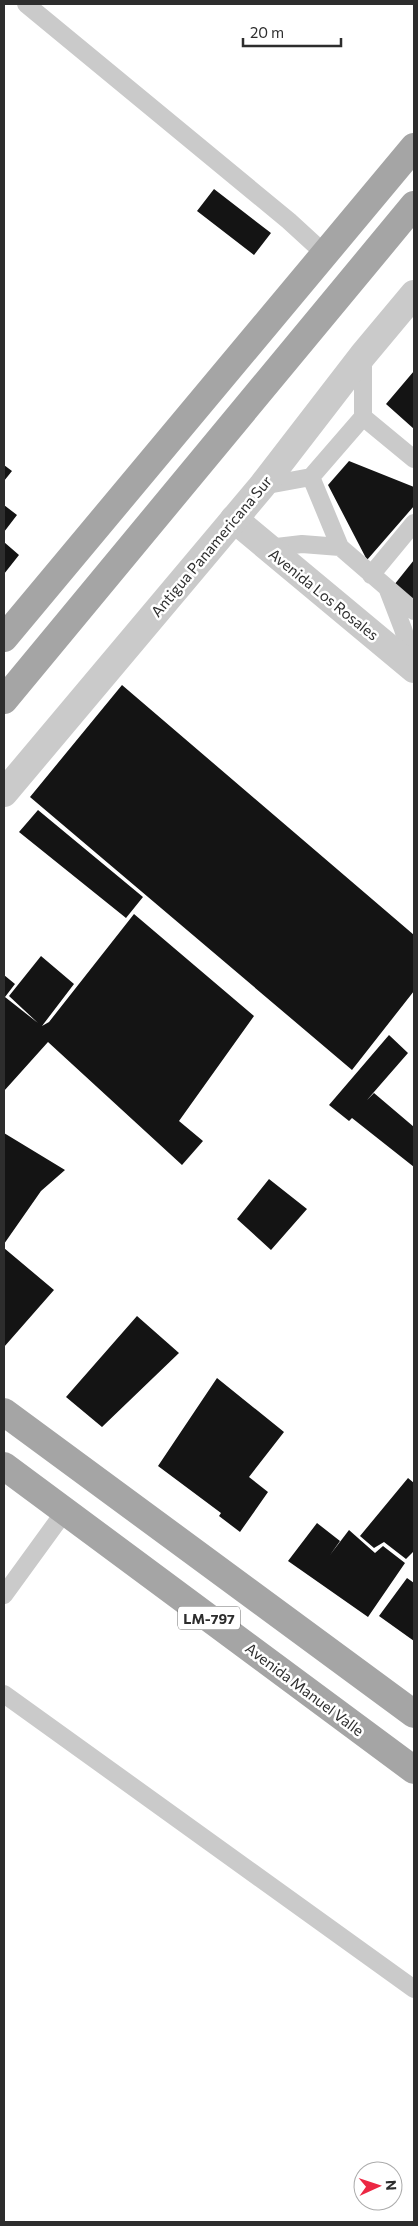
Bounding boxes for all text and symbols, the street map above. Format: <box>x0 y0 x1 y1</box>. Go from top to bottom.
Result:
scale bar <box>243 15 340 47</box>
text: 20 m <box>250 23 284 41</box>
street label: Antigua Panamericana Sur <box>147 472 275 620</box>
street label: Avenida Los Rosales <box>266 544 383 644</box>
road number: LM-797 <box>178 1606 240 1630</box>
street label: Avenida Manuel Valle <box>242 1639 368 1739</box>
north arrow <box>353 2161 403 2211</box>
text: N <box>383 2180 400 2191</box>

